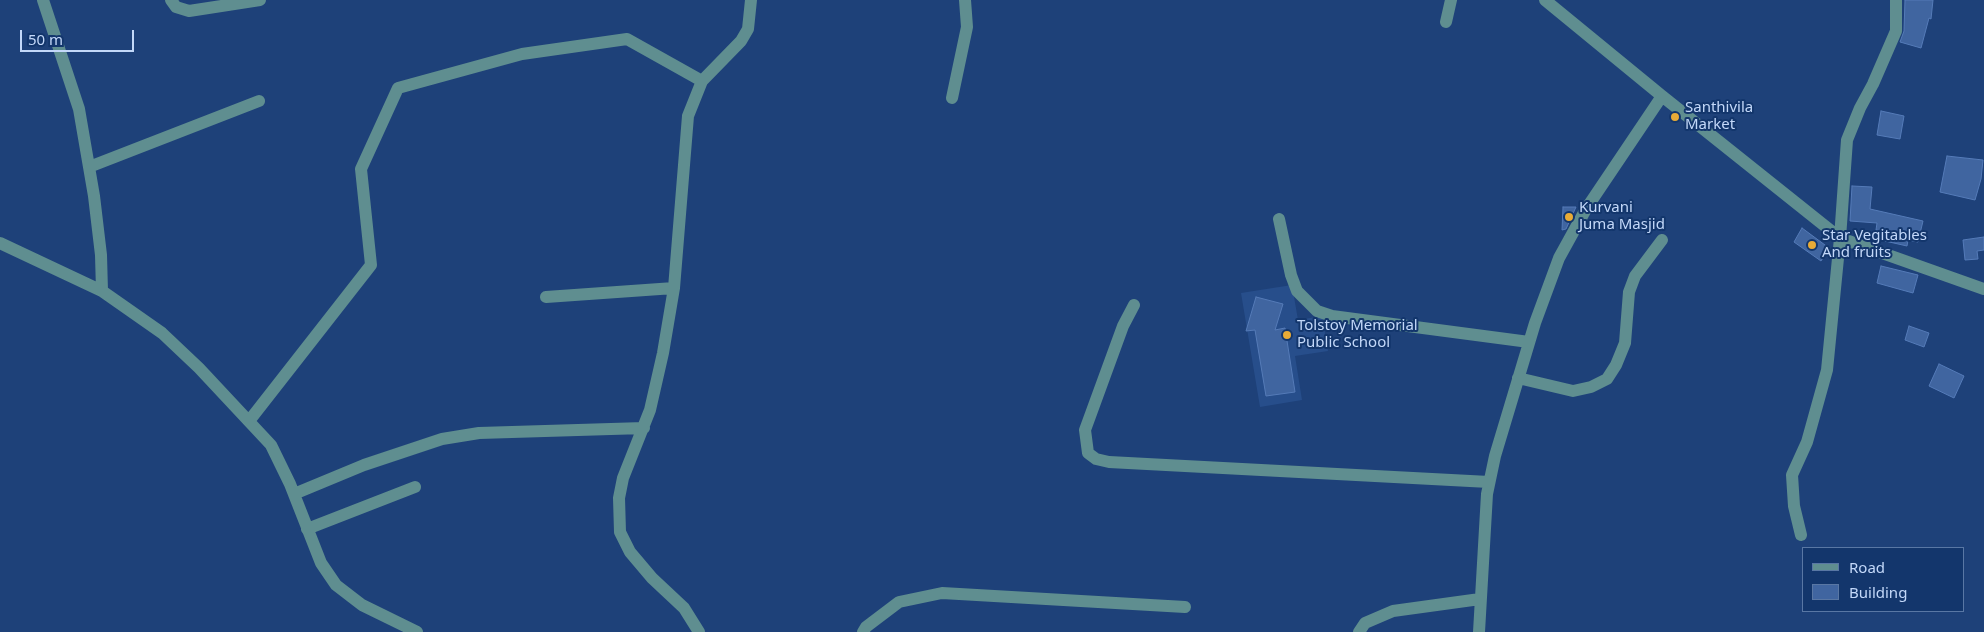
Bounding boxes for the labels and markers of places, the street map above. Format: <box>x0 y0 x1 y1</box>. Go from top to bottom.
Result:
place label: Santhivila Market <box>1685 99 1753 134</box>
marker: Santhivila Market <box>1669 111 1681 123</box>
place label: Kurvani Juma Masjid <box>1579 199 1665 234</box>
marker: Kurvani Juma Masjid <box>1563 211 1575 223</box>
place label: Star Vegitables And fruits <box>1822 227 1927 262</box>
marker: Star Vegitables And fruits <box>1806 239 1818 251</box>
place label: Tolstoy Memorial Public School <box>1297 317 1418 352</box>
marker: Tolstoy Memorial Public School <box>1281 329 1293 341</box>

